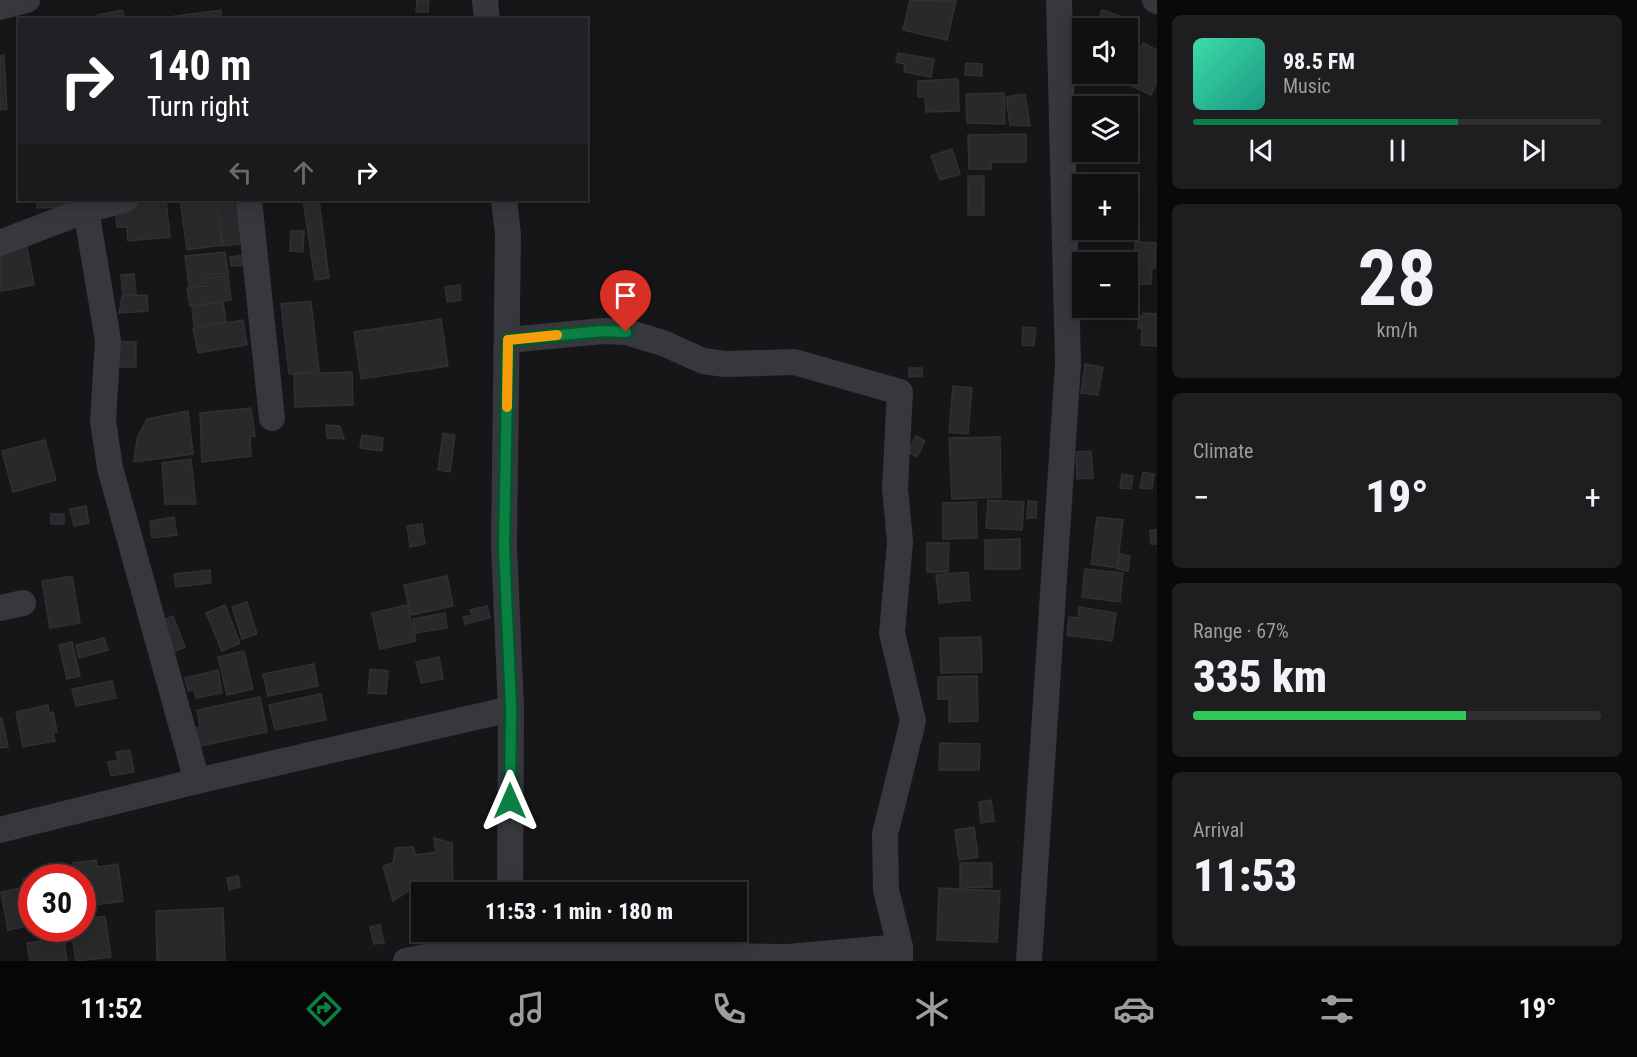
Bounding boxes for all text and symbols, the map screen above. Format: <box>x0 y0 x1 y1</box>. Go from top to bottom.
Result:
map controls <box>1072 18 1138 318</box>
button: sound <box>1072 18 1138 84</box>
text: 140 m <box>147 41 252 90</box>
icon: right <box>48 42 126 120</box>
text: 98.5 FM <box>1283 49 1355 74</box>
text: Music <box>1283 74 1331 98</box>
text: Turn right <box>147 91 249 123</box>
button: layers <box>1072 96 1138 162</box>
icon: previous <box>1245 134 1278 167</box>
icon: pause <box>1381 134 1414 167</box>
icon: next <box>1517 134 1550 167</box>
icon: left <box>224 156 257 189</box>
icon: ahead <box>287 156 320 189</box>
icon: right <box>350 156 383 189</box>
button: + <box>1072 174 1138 240</box>
text: 28 <box>1358 233 1436 324</box>
button: − <box>1072 252 1138 318</box>
pin <box>600 270 651 332</box>
icon: arrive <box>609 279 642 312</box>
text: km/h <box>1376 318 1418 342</box>
text: Climate <box>1193 439 1253 463</box>
text: 19° <box>1365 470 1429 523</box>
text: − <box>1193 478 1210 517</box>
text: + <box>1585 478 1601 517</box>
text: Range · 67% <box>1193 619 1289 643</box>
text: 335 km <box>1193 650 1327 703</box>
position arrow <box>478 769 542 833</box>
text: Arrival <box>1193 818 1244 842</box>
text: 11:53 <box>1193 849 1297 902</box>
speed limit sign: 30 <box>18 864 96 942</box>
text: 11:53 · 1 min · 180 m <box>485 899 673 924</box>
icon: directions <box>303 988 345 1030</box>
icon: music <box>506 988 548 1030</box>
icon: phone <box>708 988 750 1030</box>
icon: climate <box>911 988 953 1030</box>
icon: car <box>1113 988 1155 1030</box>
icon: filters <box>1316 988 1358 1030</box>
text: 11:52 <box>80 993 142 1025</box>
text: 19° <box>1519 993 1557 1025</box>

